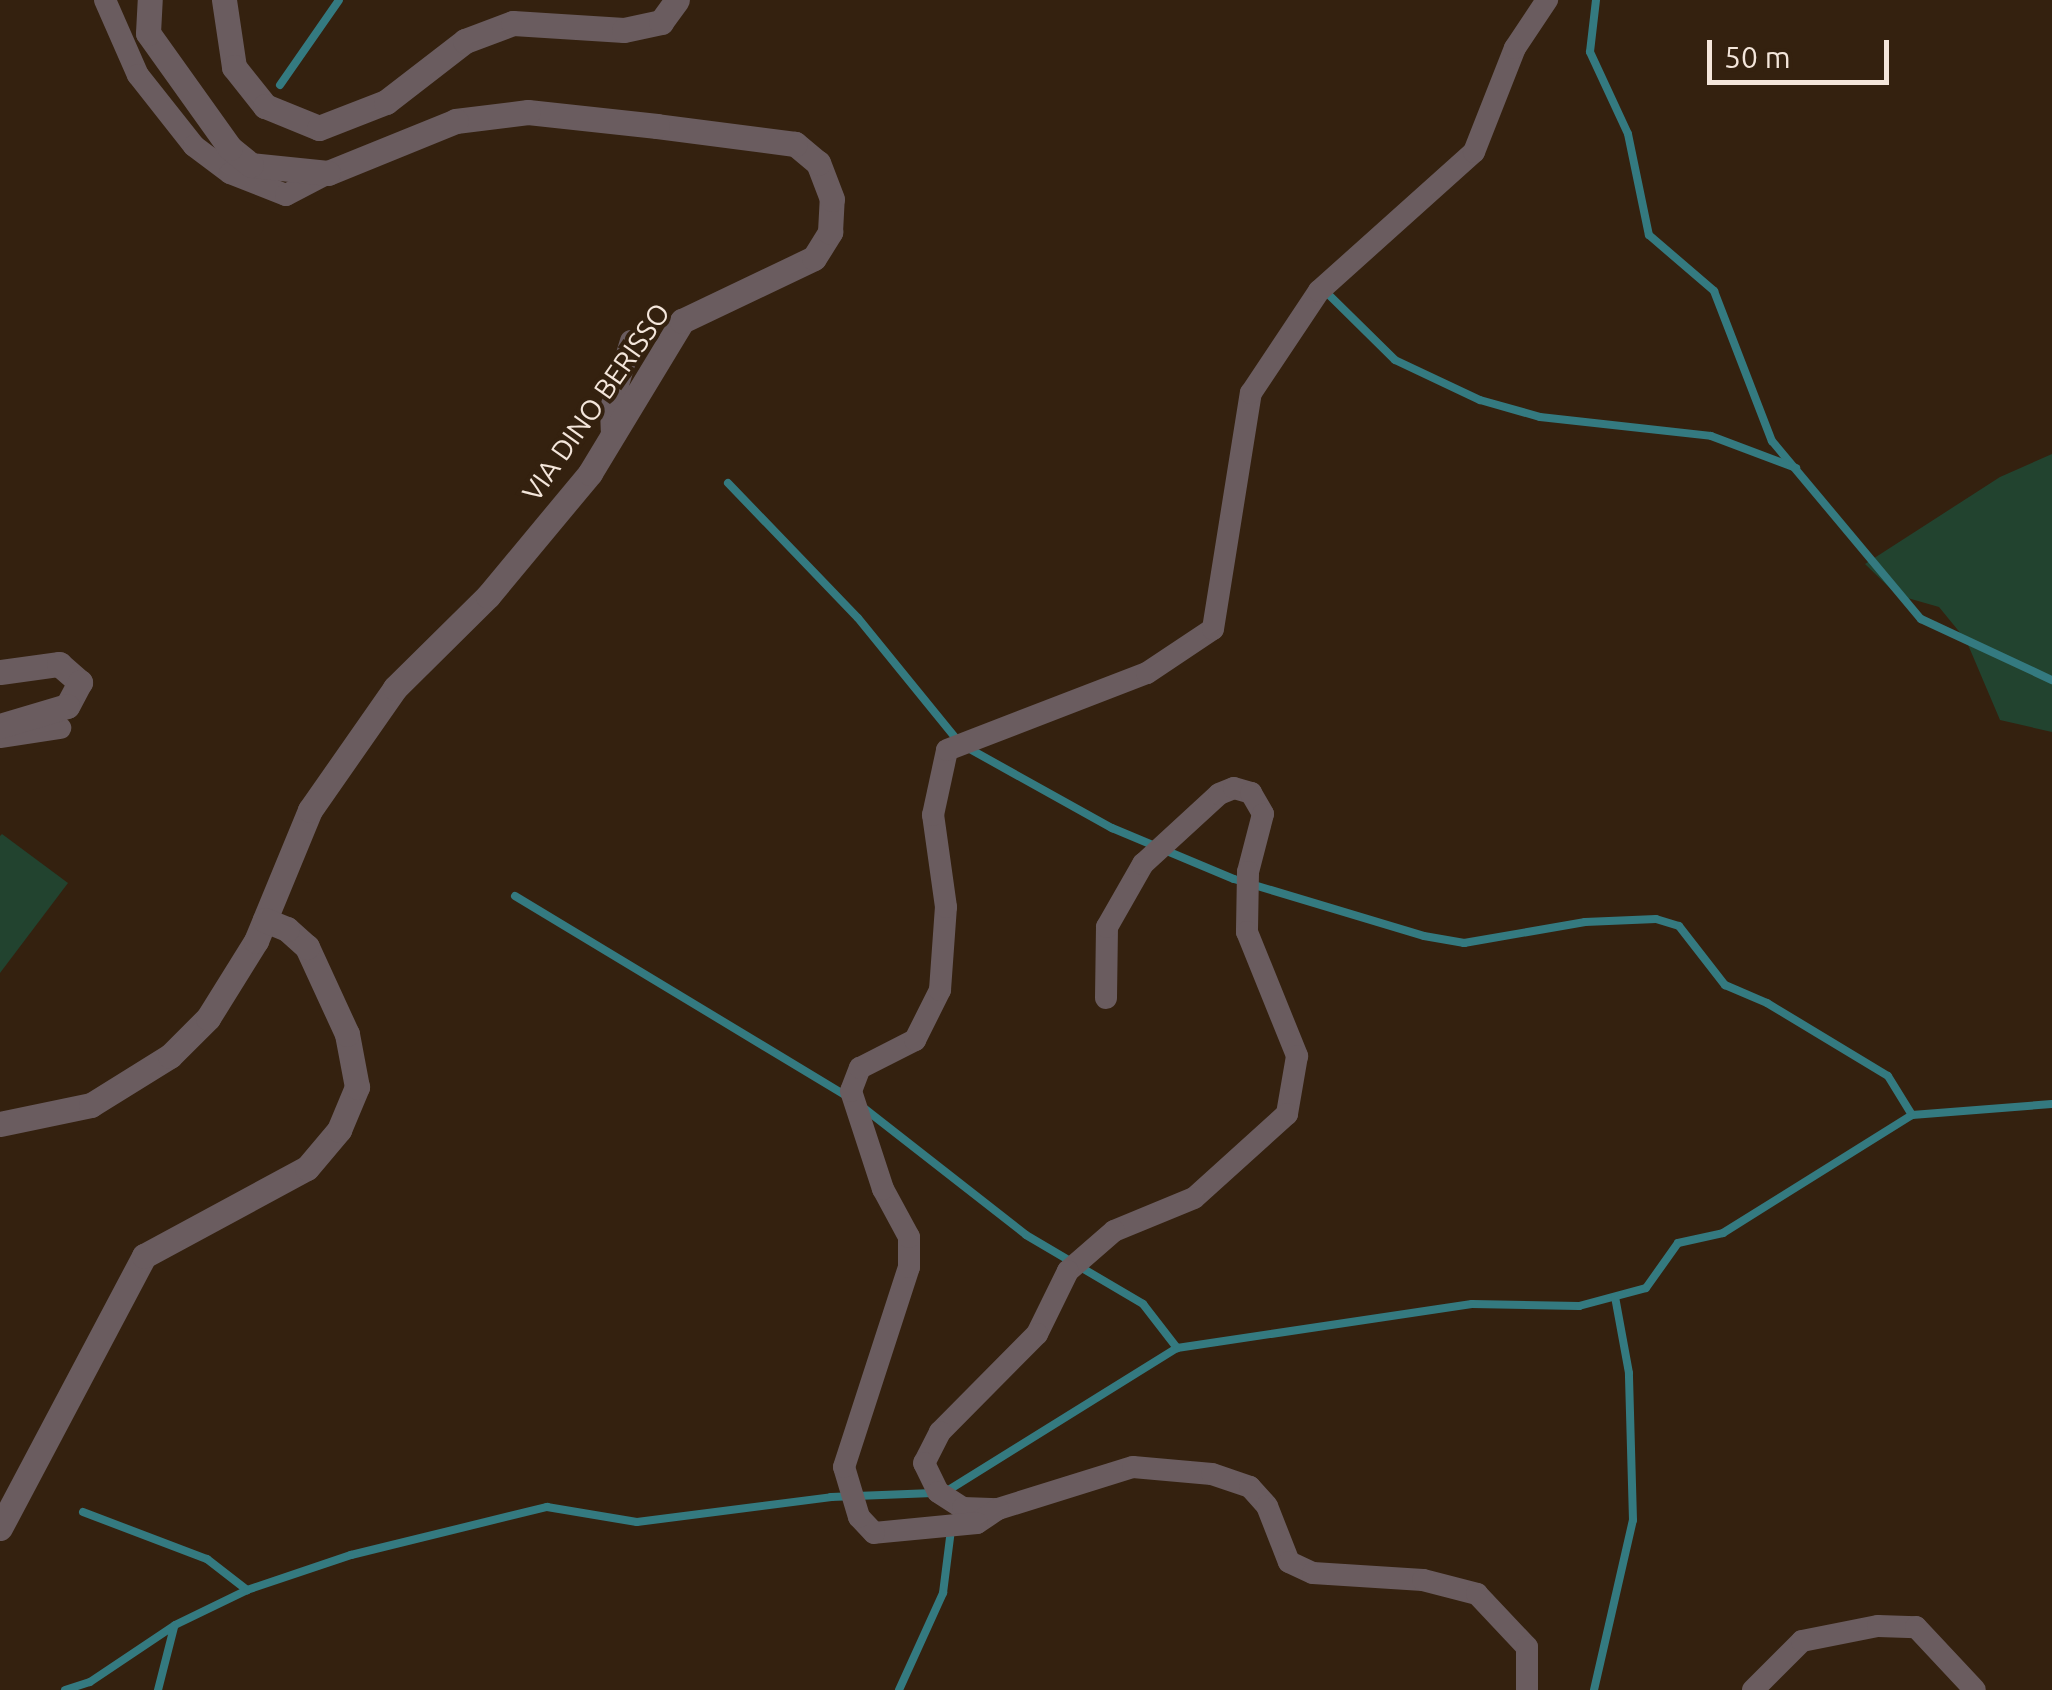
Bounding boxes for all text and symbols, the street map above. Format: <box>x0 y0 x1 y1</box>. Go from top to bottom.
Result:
scale bar <box>1712 20 1894 82</box>
text: 50 m <box>1724 40 1791 74</box>
street label: VIA DINO BERISSO <box>515 297 677 507</box>

